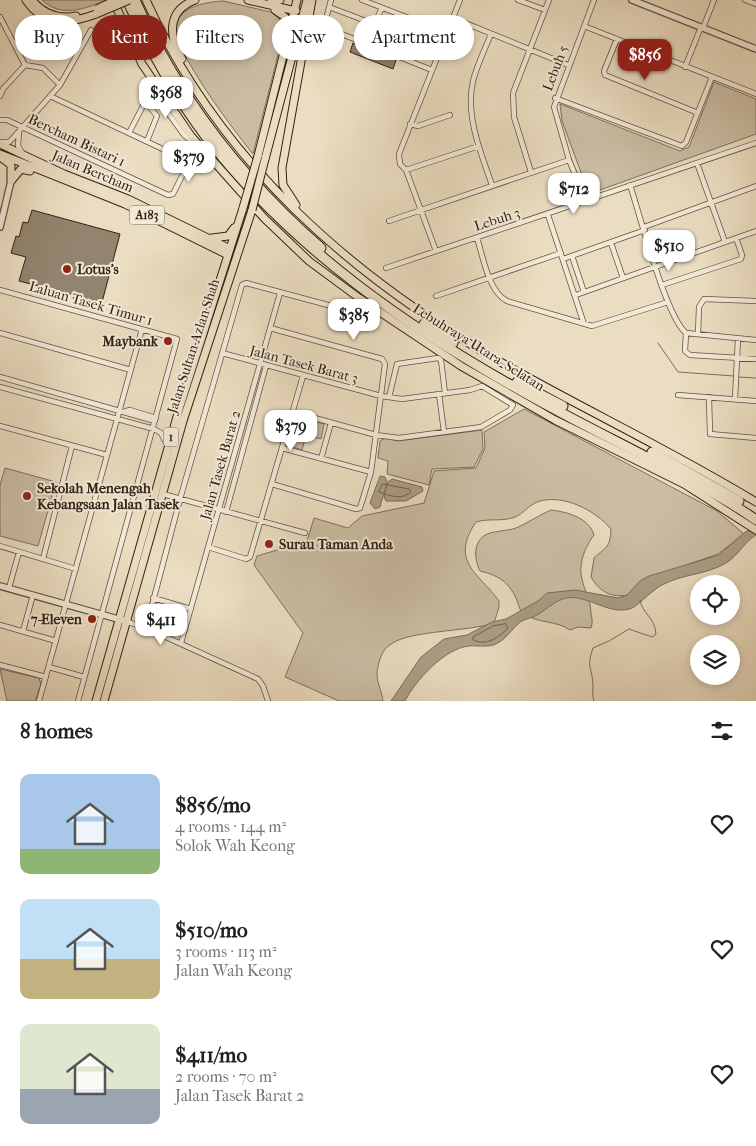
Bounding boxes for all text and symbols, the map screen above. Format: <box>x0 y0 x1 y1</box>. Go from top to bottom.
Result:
chip: Buy <box>15 15 82 60</box>
chip: Rent <box>92 15 167 60</box>
chip: Filters <box>177 15 262 60</box>
chip: New <box>272 15 344 60</box>
chip: Apartment <box>354 15 474 60</box>
pin: $856 <box>615 38 675 81</box>
street label: Lebuh 5 <box>539 43 572 93</box>
text: $856 <box>629 45 661 64</box>
pin: $368 <box>136 76 196 119</box>
text: $368 <box>150 83 182 102</box>
street label: Bercham Bistari 1 <box>26 111 128 170</box>
pin: $379 <box>159 140 219 183</box>
street label: Jalan Bercham <box>49 146 136 196</box>
text: $379 <box>173 147 205 166</box>
pin: $712 <box>544 172 604 215</box>
text: $712 <box>559 179 589 198</box>
street label: Lebuh 3 <box>472 204 522 235</box>
road number: A183 <box>130 206 164 224</box>
pin: $510 <box>639 230 699 272</box>
text: $510 <box>654 236 684 255</box>
place label: Lotus's <box>77 261 120 278</box>
marker: Lotus's <box>61 263 73 275</box>
street label: Jalan Sultan Azlan Shah <box>163 277 223 417</box>
street label: Laluan Tasek Timur 1 <box>27 278 155 329</box>
pin: $385 <box>324 298 384 341</box>
street label: Lebuhraya Utara–Selatan <box>410 300 548 395</box>
text: $385 <box>339 305 369 324</box>
place label: Maybank <box>101 333 159 350</box>
marker: Maybank <box>162 335 174 347</box>
street label: Jalan Tasek Barat 3 <box>247 342 360 387</box>
street label: Jalan Tasek Barat 2 <box>196 408 244 523</box>
pin: $379 <box>261 410 321 452</box>
text: $379 <box>275 416 307 435</box>
road number: 1 <box>164 428 178 447</box>
place label: Sekolah Menengah Kebangsaan Jalan Tasek <box>37 480 180 513</box>
marker: Sekolah Menengah Kebangsaan Jalan Tasek <box>21 490 33 502</box>
place label: Surau Taman Anda <box>279 536 393 553</box>
marker: Surau Taman Anda <box>263 538 275 550</box>
map controls <box>690 575 740 685</box>
button: locate <box>690 575 740 625</box>
pin: $411 <box>131 604 191 646</box>
text: $411 <box>146 610 176 629</box>
place label: 7-Eleven <box>30 611 83 628</box>
marker: 7-Eleven <box>86 613 98 625</box>
button: layers <box>690 635 740 685</box>
icon: filters <box>708 717 736 745</box>
text: 8 homes <box>20 719 93 743</box>
text: $856/mo <box>175 793 251 817</box>
icon: home <box>60 794 120 854</box>
icon: heart <box>708 810 736 838</box>
text: 4 rooms · 144 m² <box>175 817 286 836</box>
text: Solok Wah Keong <box>175 836 295 855</box>
text: $510/mo <box>175 918 248 942</box>
icon: home <box>60 919 120 979</box>
icon: heart <box>708 935 736 963</box>
text: 3 rooms · 113 m² <box>175 942 276 961</box>
text: Jalan Wah Keong <box>175 961 292 980</box>
text: $411/mo <box>175 1043 247 1067</box>
icon: home <box>60 1044 120 1104</box>
icon: heart <box>708 1060 736 1088</box>
text: 2 rooms · 70 m² <box>175 1067 277 1086</box>
text: Jalan Tasek Barat 2 <box>175 1086 304 1105</box>

